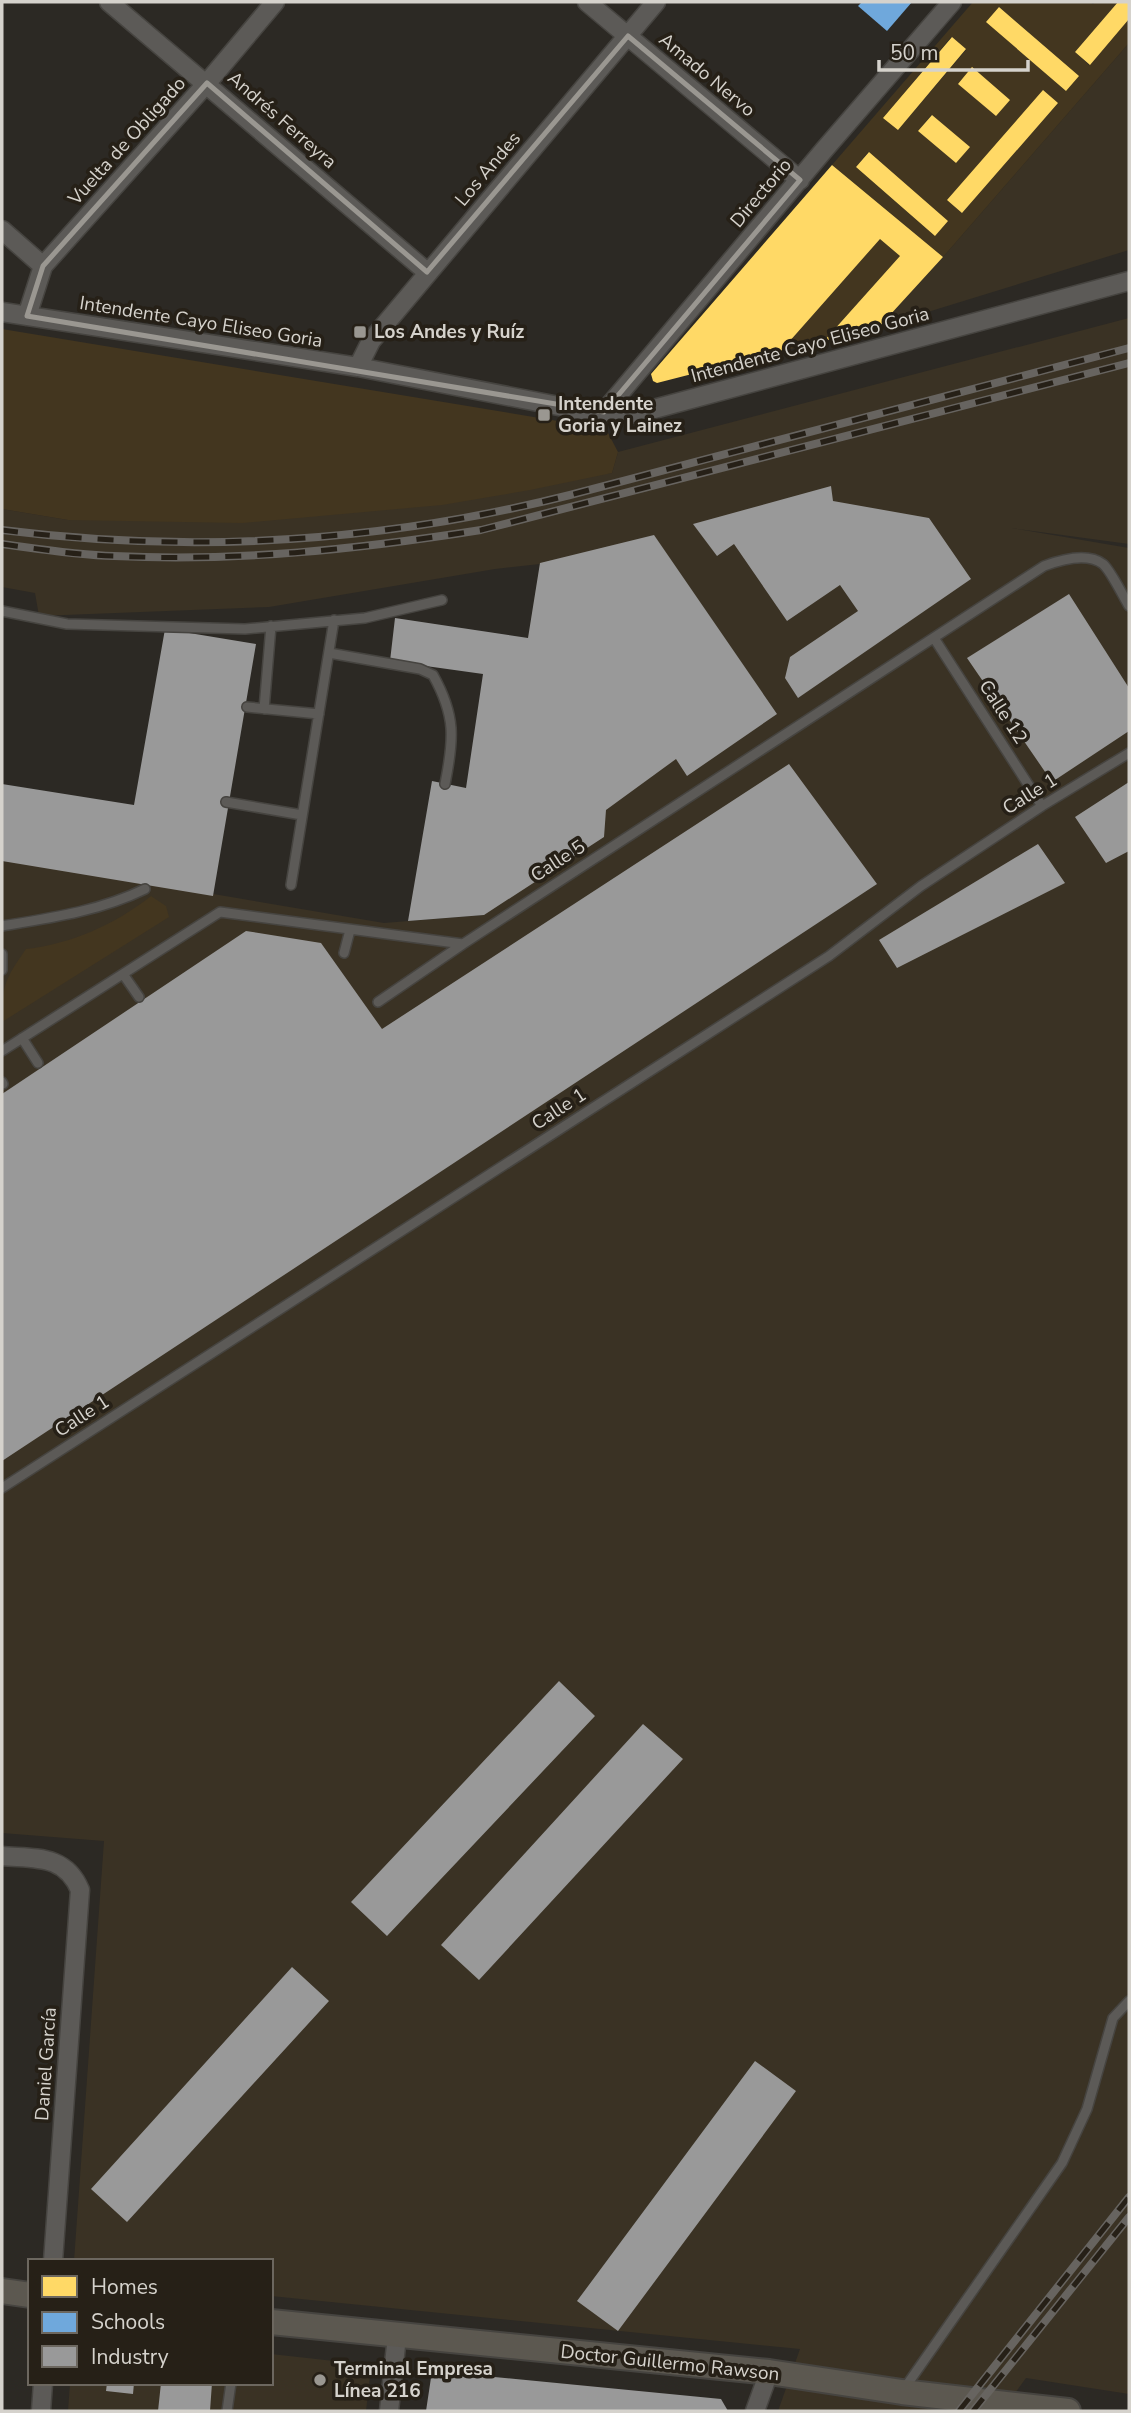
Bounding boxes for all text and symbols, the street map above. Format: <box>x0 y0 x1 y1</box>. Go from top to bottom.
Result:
street label: Amado Nervo <box>653 27 761 123</box>
scale bar <box>879 28 1028 72</box>
text: 50 m <box>890 39 939 67</box>
street label: Andrés Ferreyra <box>222 65 342 175</box>
street label: Vuelta de Obligado <box>62 71 192 212</box>
street label: Los Andes <box>449 126 527 212</box>
street label: Directorio <box>724 153 798 233</box>
street label: Intendente Cayo Eliseo Goria <box>78 290 324 354</box>
street label: Intendente Cayo Eliseo Goria <box>688 301 932 389</box>
place label: Los Andes y Ruíz <box>374 319 524 345</box>
marker: Los Andes y Ruíz <box>352 324 368 340</box>
place label: Intendente Goria y Lainez <box>558 391 682 439</box>
marker: Intendente Goria y Lainez <box>536 407 552 423</box>
street label: Calle 12 <box>973 675 1033 749</box>
street label: Calle 1 <box>998 767 1062 821</box>
street label: Calle 5 <box>526 834 590 888</box>
street label: Calle 1 <box>527 1082 591 1136</box>
street label: Calle 1 <box>50 1389 114 1443</box>
street label: Daniel García <box>29 2006 63 2122</box>
legend <box>28 2259 273 2385</box>
text: Homes <box>91 2273 158 2301</box>
text: Schools <box>91 2308 165 2336</box>
street label: Doctor Guillermo Rawson <box>559 2339 781 2387</box>
text: Industry <box>91 2343 169 2371</box>
place label: Terminal Empresa Línea 216 <box>334 2356 493 2404</box>
marker: Terminal Empresa Línea 216 <box>312 2372 328 2388</box>

